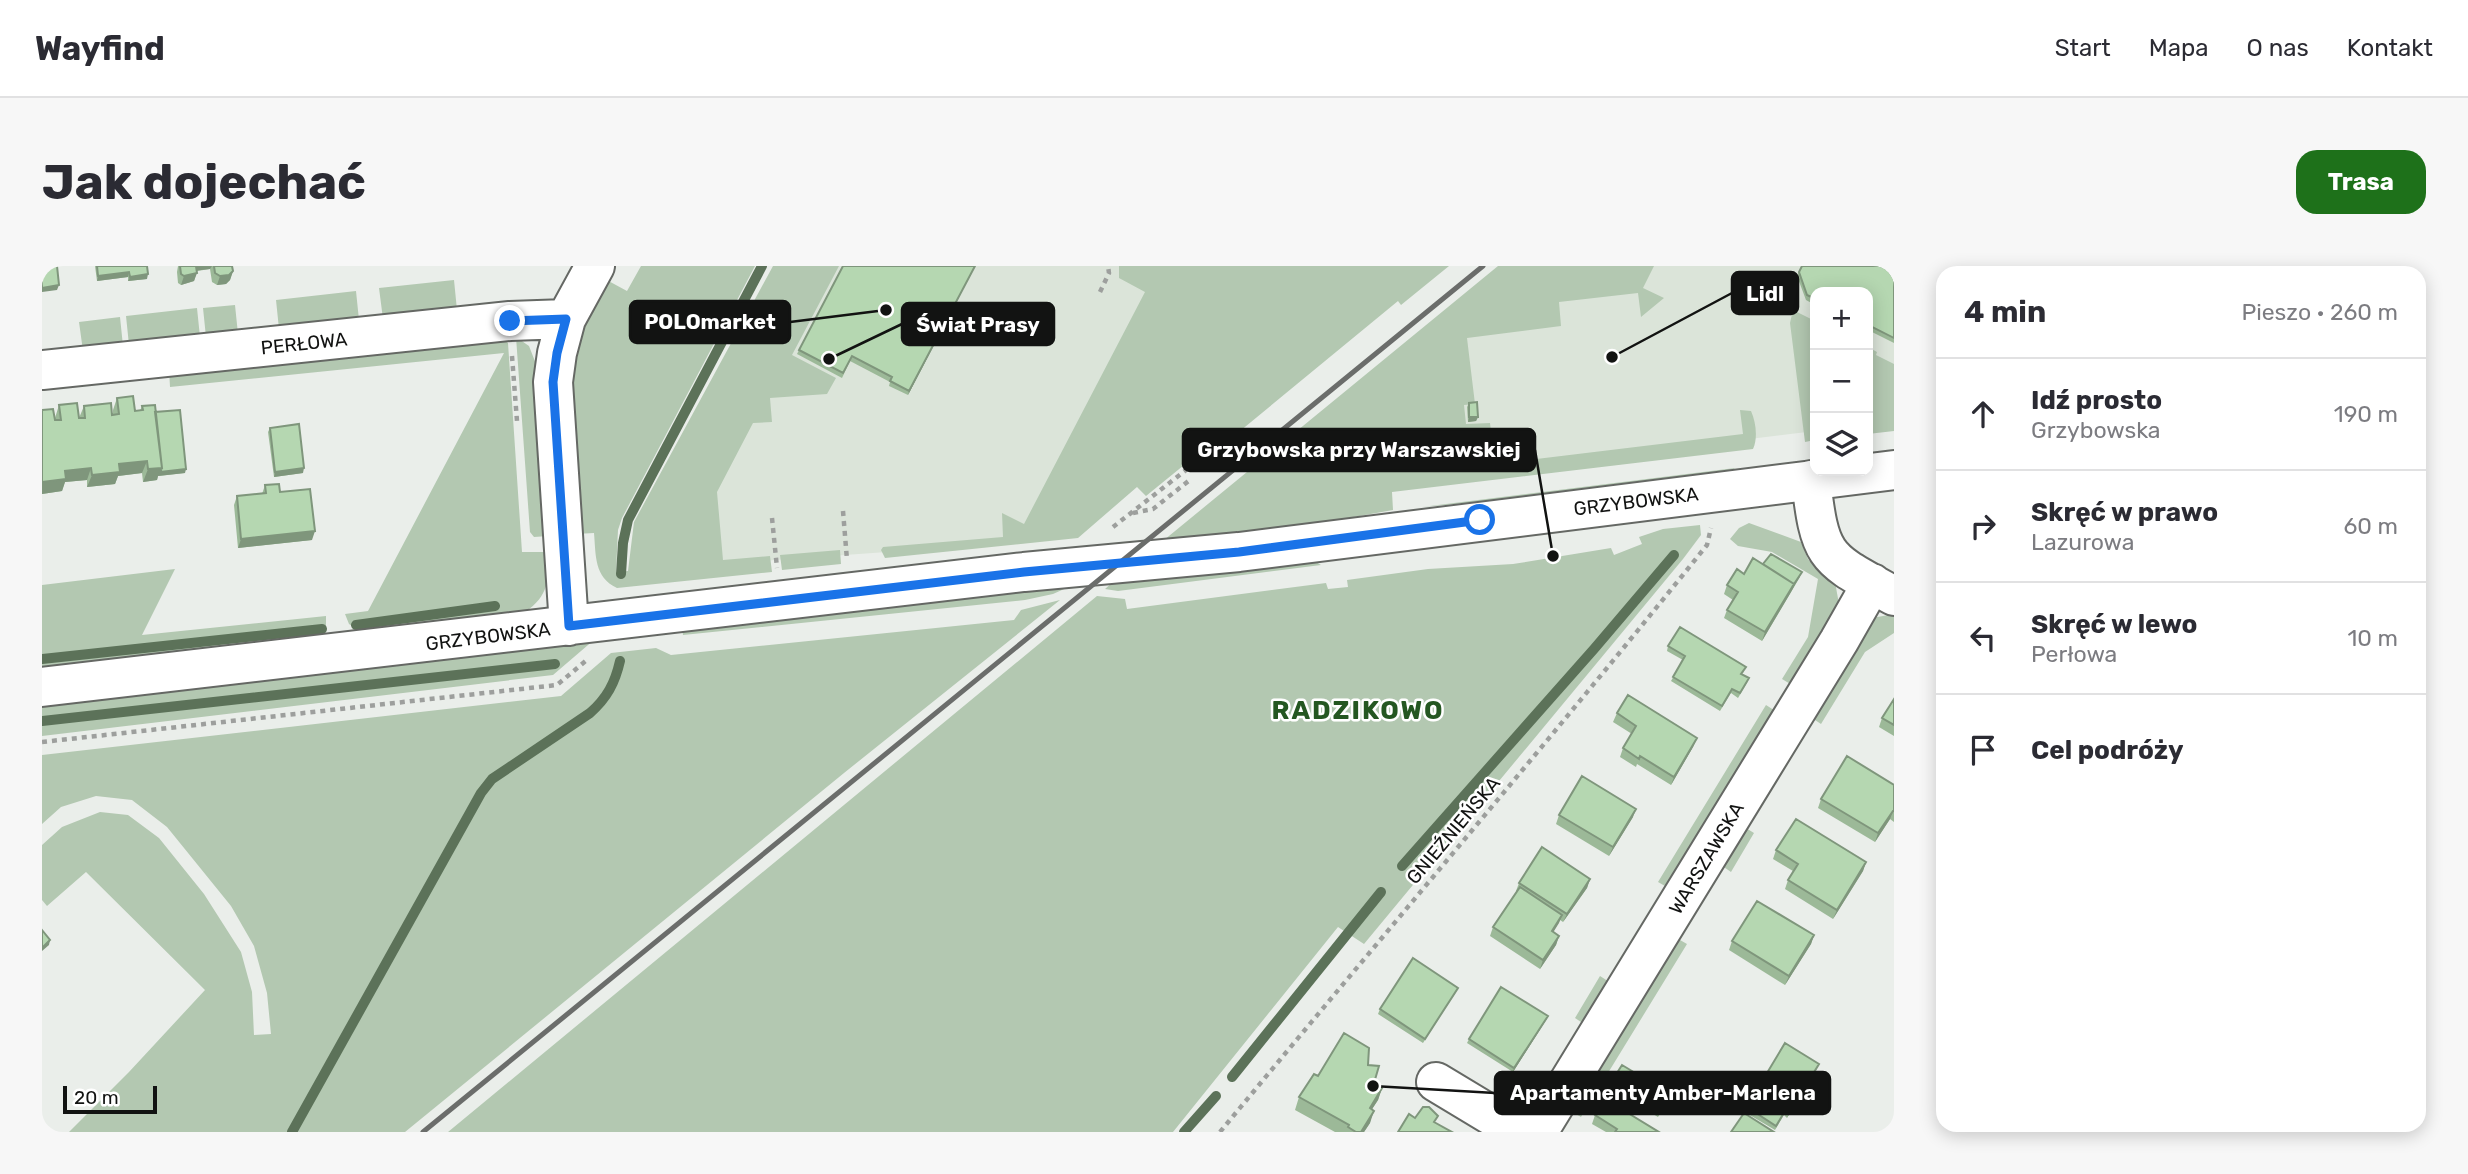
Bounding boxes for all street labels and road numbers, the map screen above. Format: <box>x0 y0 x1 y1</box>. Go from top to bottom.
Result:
street label: PERŁOWA <box>260 327 349 359</box>
street label: GRZYBOWSKA <box>1572 482 1700 521</box>
street label: GRZYBOWSKA <box>424 617 552 656</box>
street label: GNIEŹNIEŃSKA <box>1402 772 1505 889</box>
street label: WARSZAWSKA <box>1664 798 1749 918</box>

